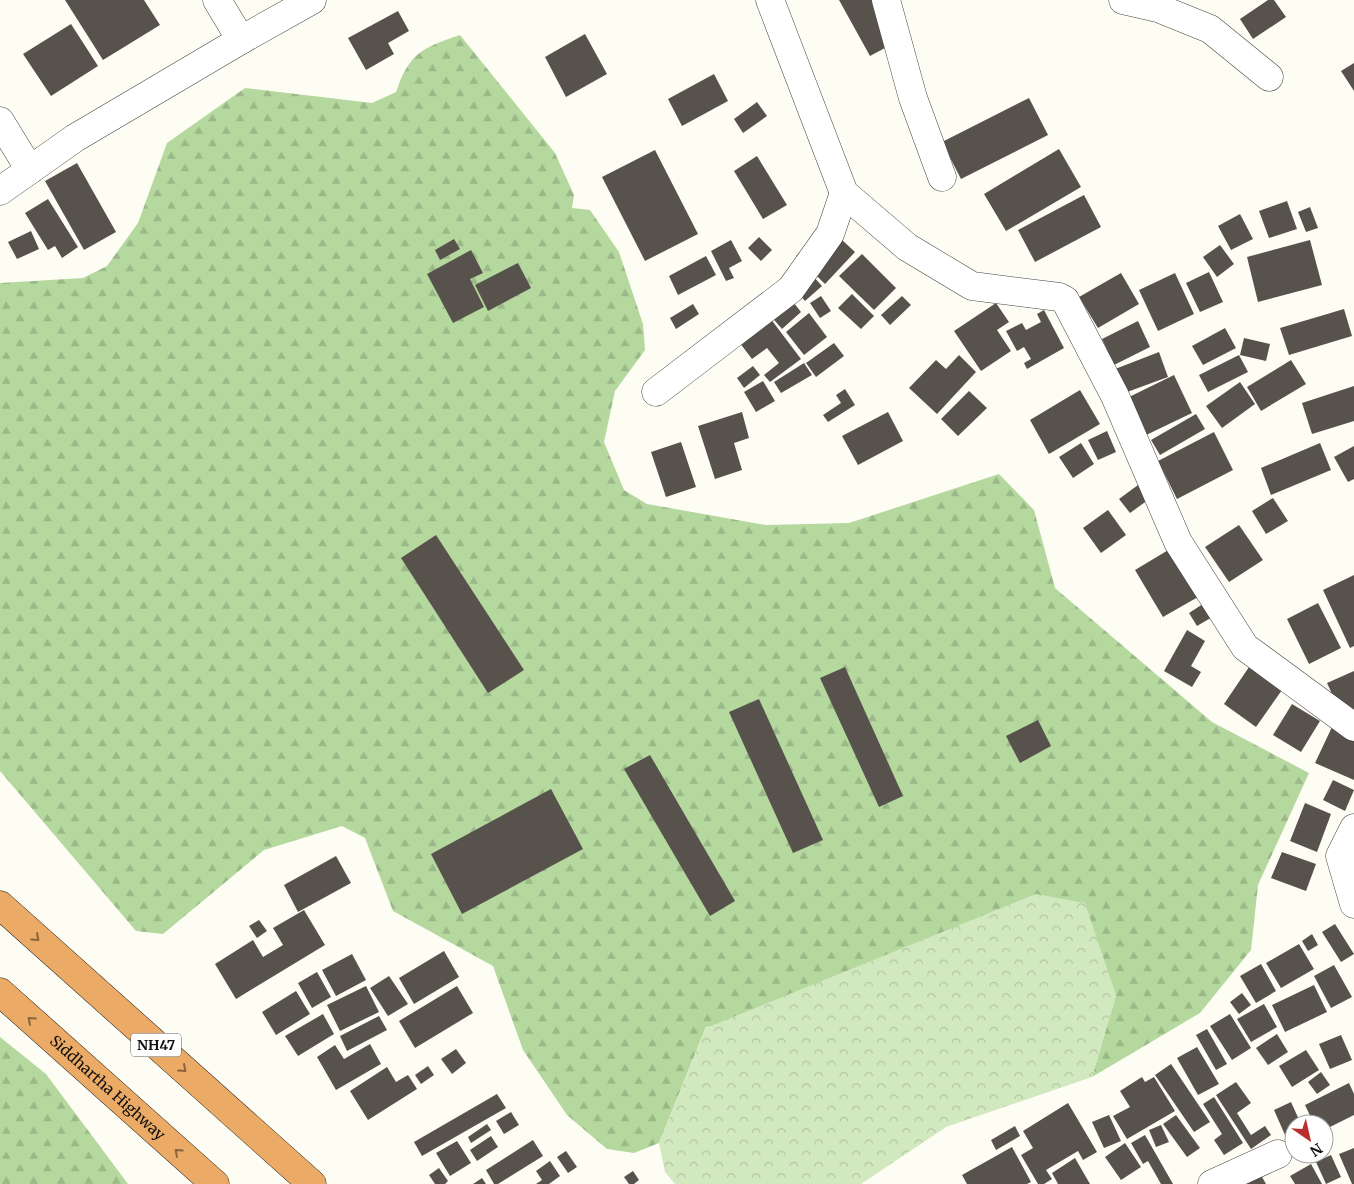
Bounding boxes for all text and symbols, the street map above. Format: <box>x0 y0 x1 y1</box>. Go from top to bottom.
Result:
one-way arrow <box>31 932 40 941</box>
one-way arrow <box>27 1017 36 1026</box>
street label: Siddhartha Highway <box>46 1031 169 1144</box>
road number: NH47 <box>131 1034 181 1056</box>
one-way arrow <box>178 1063 187 1072</box>
north arrow <box>1284 1114 1334 1164</box>
text: N <box>1307 1139 1326 1160</box>
one-way arrow <box>175 1148 184 1157</box>

